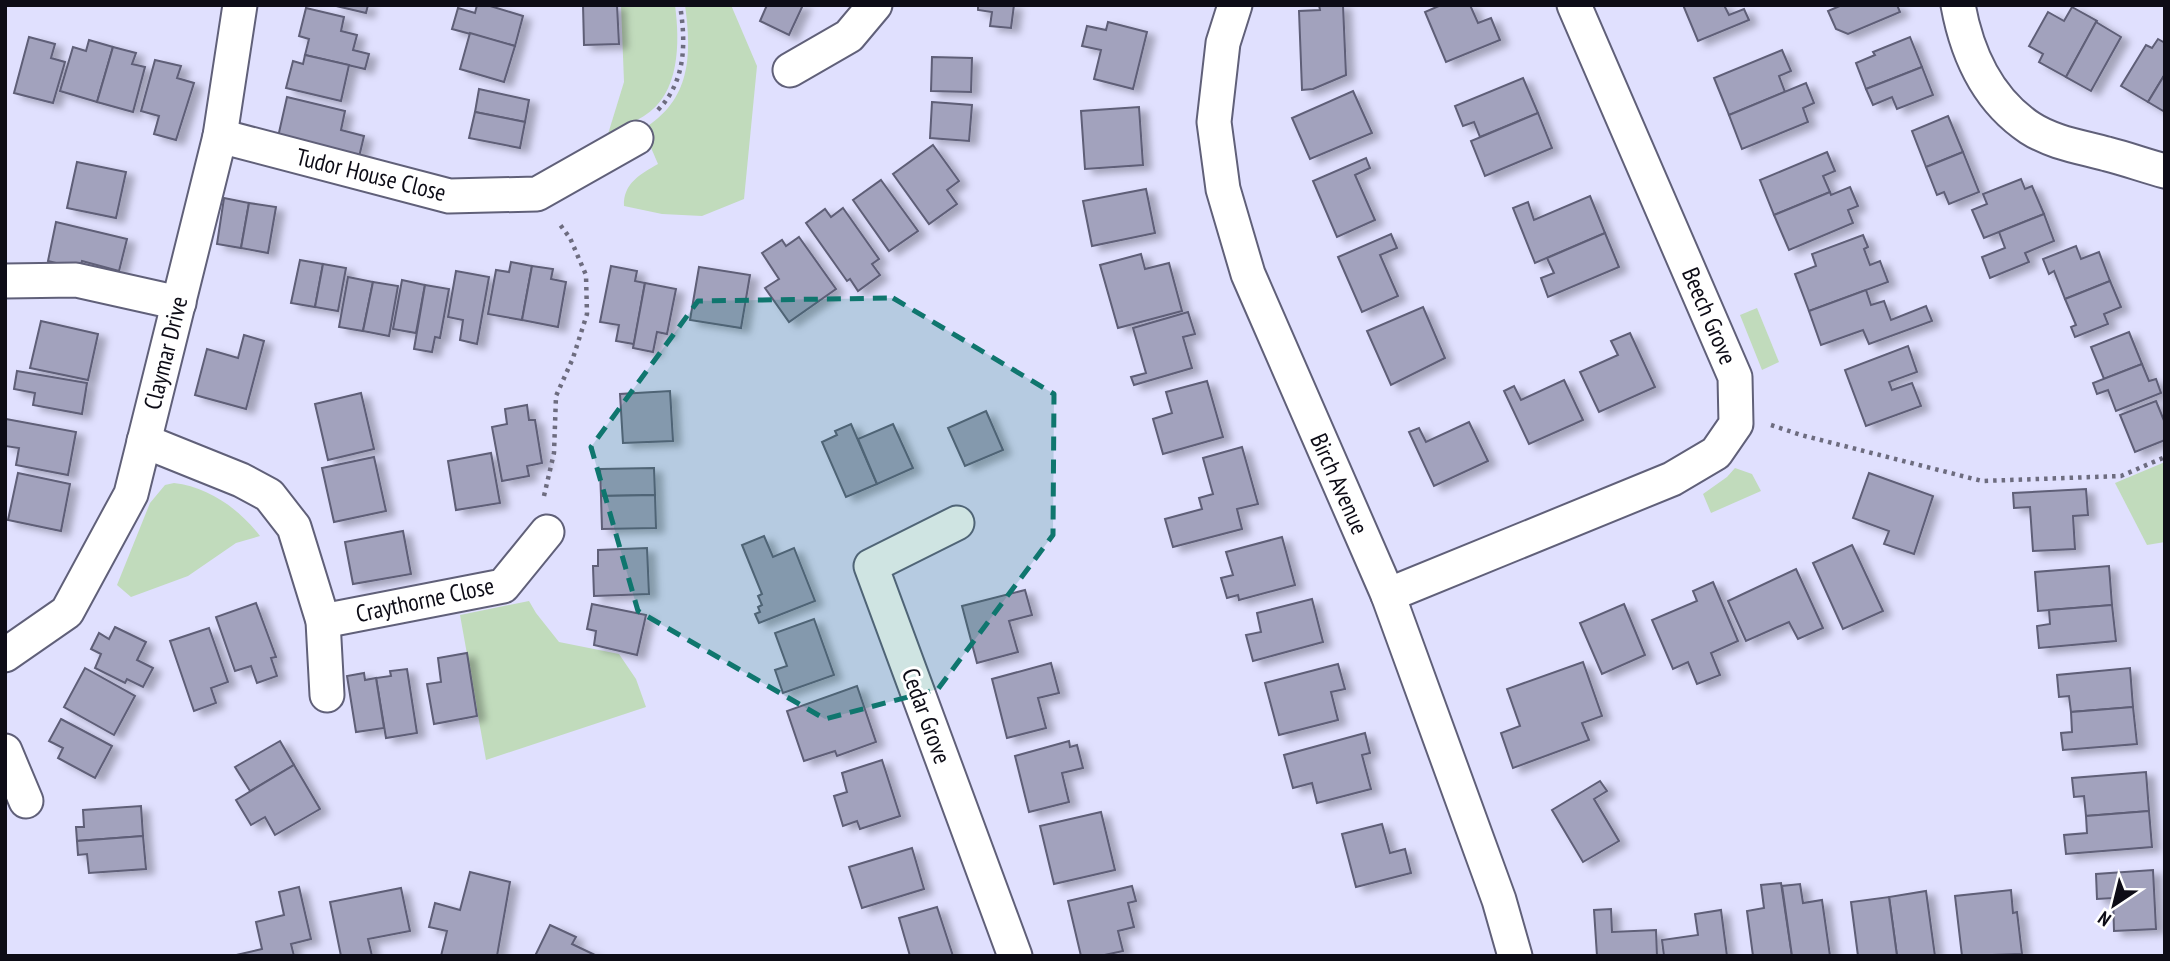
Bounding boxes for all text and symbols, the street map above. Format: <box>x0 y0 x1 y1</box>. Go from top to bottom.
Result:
street label: Tudor House Close <box>293 141 449 208</box>
street label: Beech Grove <box>1675 262 1744 369</box>
street label: Claymar Drive <box>136 293 195 413</box>
street label: Birch Avenue <box>1303 428 1375 539</box>
street label: Craythorne Close <box>353 570 497 629</box>
street label: Cedar Grove <box>895 664 958 768</box>
north arrow <box>2079 870 2149 940</box>
text: N <box>2093 906 2115 932</box>

